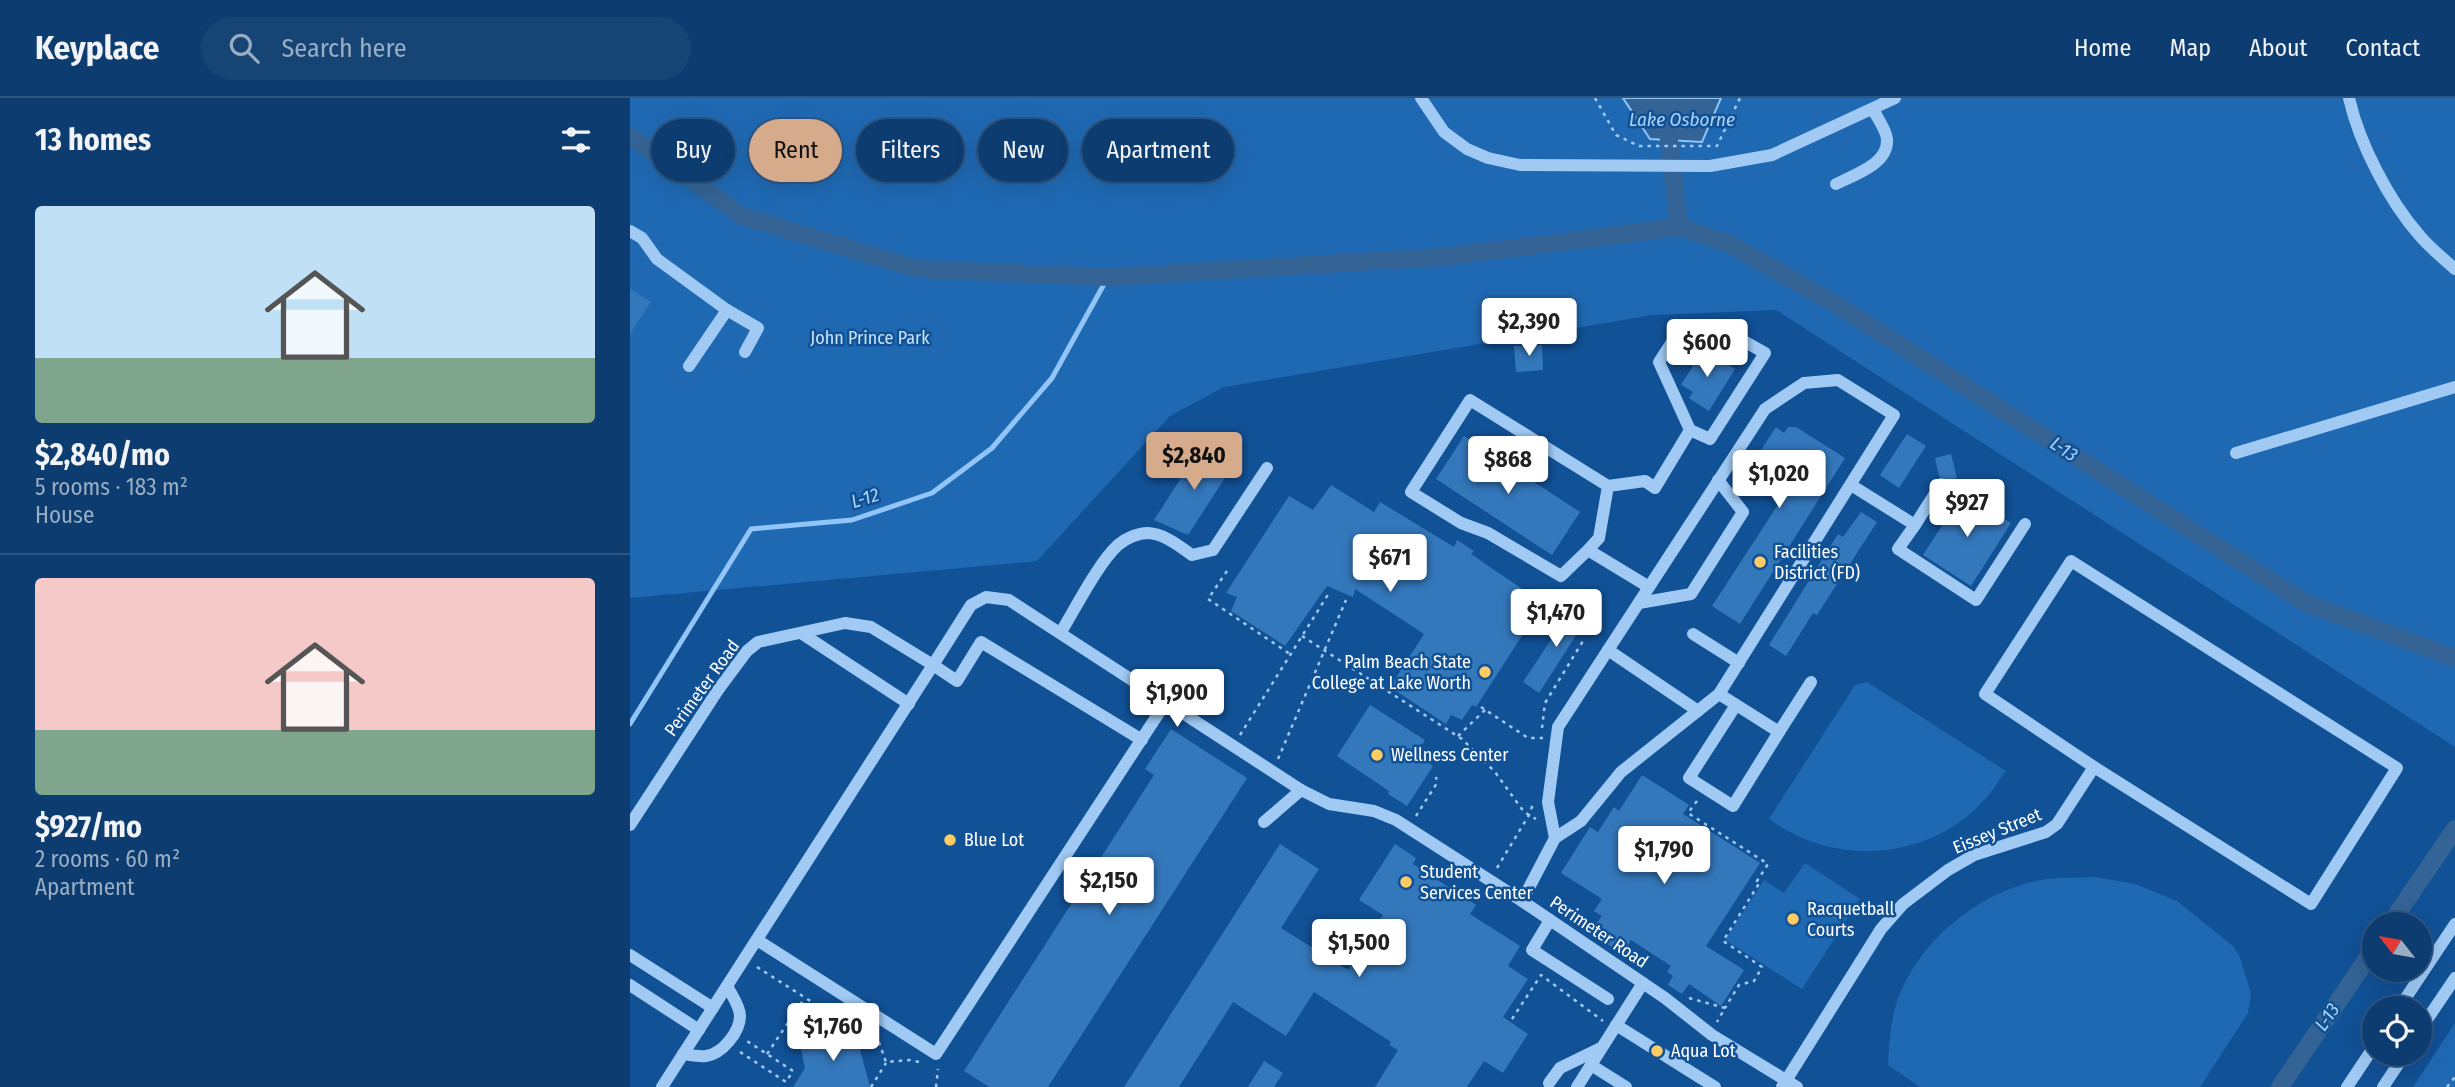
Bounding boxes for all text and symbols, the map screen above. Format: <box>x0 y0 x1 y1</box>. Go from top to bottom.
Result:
search box <box>201 17 691 80</box>
text: Keyplace <box>35 28 159 68</box>
icon: search <box>225 29 263 67</box>
text: Search here <box>281 33 407 64</box>
text: Home <box>2074 34 2131 62</box>
text: Map <box>2169 34 2211 62</box>
text: About <box>2249 34 2307 62</box>
text: Contact <box>2345 34 2420 62</box>
water label: Lake Osborne <box>1629 108 1735 131</box>
chip: Buy <box>651 119 735 182</box>
chip: Rent <box>749 119 842 182</box>
chip: Filters <box>856 119 964 182</box>
chip: New <box>978 119 1068 182</box>
chip: Apartment <box>1082 119 1234 182</box>
icon: filters <box>557 121 595 159</box>
text: 13 homes <box>35 122 151 158</box>
icon: home <box>252 252 378 378</box>
pin: $2,390 <box>1472 299 1586 358</box>
text: $2,390 <box>1498 307 1560 335</box>
pin: $600 <box>1666 320 1748 379</box>
park label: John Prince Park <box>810 327 930 349</box>
text: $600 <box>1683 328 1731 356</box>
pin: $2,840 <box>1137 432 1251 492</box>
water label: L-13 <box>2046 432 2082 466</box>
pin: $868 <box>1467 436 1549 496</box>
text: $2,840/mo <box>35 437 170 473</box>
text: $2,840 <box>1162 441 1226 469</box>
text: $868 <box>1484 445 1532 473</box>
pin: $1,020 <box>1722 450 1836 510</box>
text: $1,020 <box>1749 459 1809 487</box>
text: 5 rooms · 183 m² <box>35 473 188 501</box>
pin: $927 <box>1926 480 2008 539</box>
water label: L-12 <box>848 483 882 513</box>
text: $927 <box>1946 488 1989 516</box>
text: House <box>35 501 94 529</box>
pin: $671 <box>1349 534 1431 594</box>
place label: Facilities District (FD) <box>1774 541 1860 584</box>
text: $671 <box>1369 543 1411 571</box>
marker: Facilities District (FD) <box>1752 554 1768 570</box>
pin: $1,470 <box>1499 589 1613 649</box>
text: $1,470 <box>1527 598 1585 626</box>
icon: home <box>252 624 378 750</box>
street label: Perimeter Road <box>660 636 744 740</box>
place label: Palm Beach State College at Lake Worth <box>1312 651 1471 694</box>
marker: Palm Beach State College at Lake Worth <box>1477 664 1493 680</box>
pin: $1,900 <box>1120 670 1234 729</box>
text: $1,900 <box>1146 678 1208 706</box>
place label: Wellness Center <box>1391 744 1509 766</box>
marker: Wellness Center <box>1369 747 1385 763</box>
street label: Eissey Street <box>1950 803 2045 859</box>
text: $927/mo <box>35 809 142 845</box>
pin: $1,790 <box>1607 826 1721 886</box>
place label: Blue Lot <box>964 829 1024 851</box>
marker: Blue Lot <box>942 832 958 848</box>
text: $1,790 <box>1634 835 1694 863</box>
text: 2 rooms · 60 m² <box>35 845 180 873</box>
pin: $2,150 <box>1052 858 1166 917</box>
place label: Student Services Center <box>1420 861 1533 904</box>
text: $2,150 <box>1080 866 1138 894</box>
text: Apartment <box>35 873 135 901</box>
marker: Student Services Center <box>1398 874 1414 890</box>
street label: Perimeter Road <box>1546 891 1652 973</box>
place label: Racquetball Courts <box>1807 898 1894 941</box>
marker: Racquetball Courts <box>1785 911 1801 927</box>
north arrow <box>2362 912 2432 982</box>
map controls <box>2362 912 2432 1066</box>
pin: $1,500 <box>1302 920 1416 979</box>
text: $1,500 <box>1328 928 1390 956</box>
button: locate <box>2362 996 2432 1066</box>
water label: L-13 <box>2310 999 2344 1035</box>
pin: $1,760 <box>776 1004 890 1063</box>
text: $1,760 <box>803 1012 863 1040</box>
place label: Aqua Lot <box>1671 1040 1736 1062</box>
marker: Aqua Lot <box>1649 1043 1665 1059</box>

